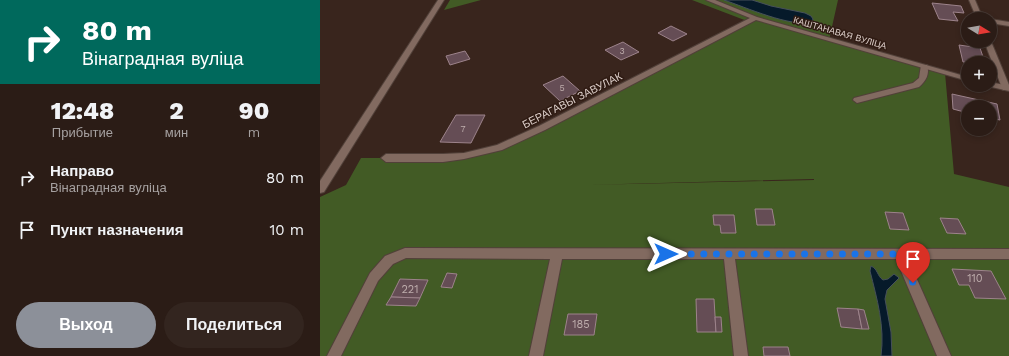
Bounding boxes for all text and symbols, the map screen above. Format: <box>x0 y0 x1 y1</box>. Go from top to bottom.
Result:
north arrow <box>961 12 997 48</box>
map controls <box>961 12 997 136</box>
text: 80 m <box>82 14 152 47</box>
street label: КАШТАНАВАЯ ВУЛІЦА <box>792 15 888 51</box>
icon: right <box>16 16 68 68</box>
house number: 3 <box>619 46 625 56</box>
text: Вінаградная вуліца <box>82 48 243 69</box>
button: + <box>961 56 997 92</box>
street label: БЕРАГАВЫ ЗАВУЛАК <box>520 69 625 131</box>
house number: 5 <box>559 83 565 93</box>
text: 12:48 <box>51 97 114 125</box>
text: 2 <box>169 97 184 125</box>
text: 90 <box>239 97 269 125</box>
button: − <box>961 100 997 136</box>
house number: 7 <box>460 124 466 134</box>
text: Прибытие <box>52 125 113 140</box>
text: мин <box>165 125 188 140</box>
text: m <box>248 125 260 140</box>
text: Направо <box>50 162 114 180</box>
icon: right <box>16 167 38 189</box>
text: 80 m <box>266 169 304 187</box>
text: Вінаградная вуліца <box>50 180 167 195</box>
icon: arrive <box>16 219 38 241</box>
text: Пункт назначения <box>50 221 183 239</box>
text: 10 m <box>269 221 304 239</box>
position arrow <box>645 233 687 275</box>
pin <box>896 242 930 283</box>
icon: arrive <box>902 248 924 270</box>
house number: 110 <box>967 272 983 285</box>
house number: 221 <box>401 283 419 296</box>
button: Выход <box>16 302 156 348</box>
button: Поделиться <box>164 302 304 348</box>
house number: 185 <box>572 318 590 331</box>

